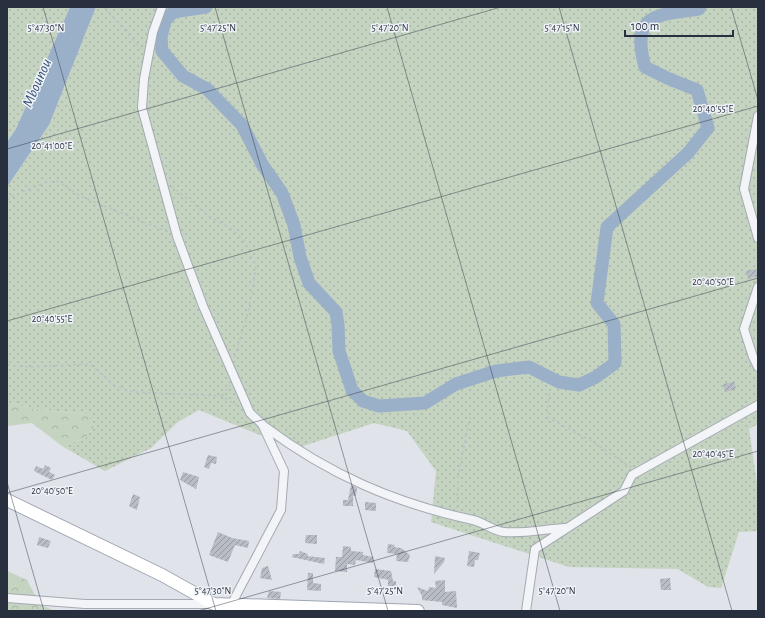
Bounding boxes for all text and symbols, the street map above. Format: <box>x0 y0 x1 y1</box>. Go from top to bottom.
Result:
scale bar <box>625 12 733 38</box>
text: 100 m <box>631 20 659 32</box>
text: 5°47'30"N <box>28 23 64 33</box>
text: 5°47'25"N <box>200 23 236 33</box>
text: 5°47'20"N <box>371 23 409 33</box>
text: 5°47'15"N <box>545 23 580 33</box>
water label: Mbounou <box>20 56 54 110</box>
text: 20°40'55"E <box>693 104 733 114</box>
text: 20°41'00"E <box>32 141 73 151</box>
text: 20°40'50"E <box>692 277 734 287</box>
text: 20°40'55"E <box>32 314 72 324</box>
text: 20°40'45"E <box>692 449 734 459</box>
text: 20°40'50"E <box>31 486 73 496</box>
text: 5°47'30"N <box>195 586 231 596</box>
text: 5°47'25"N <box>367 586 403 596</box>
text: 5°47'20"N <box>538 586 576 596</box>

